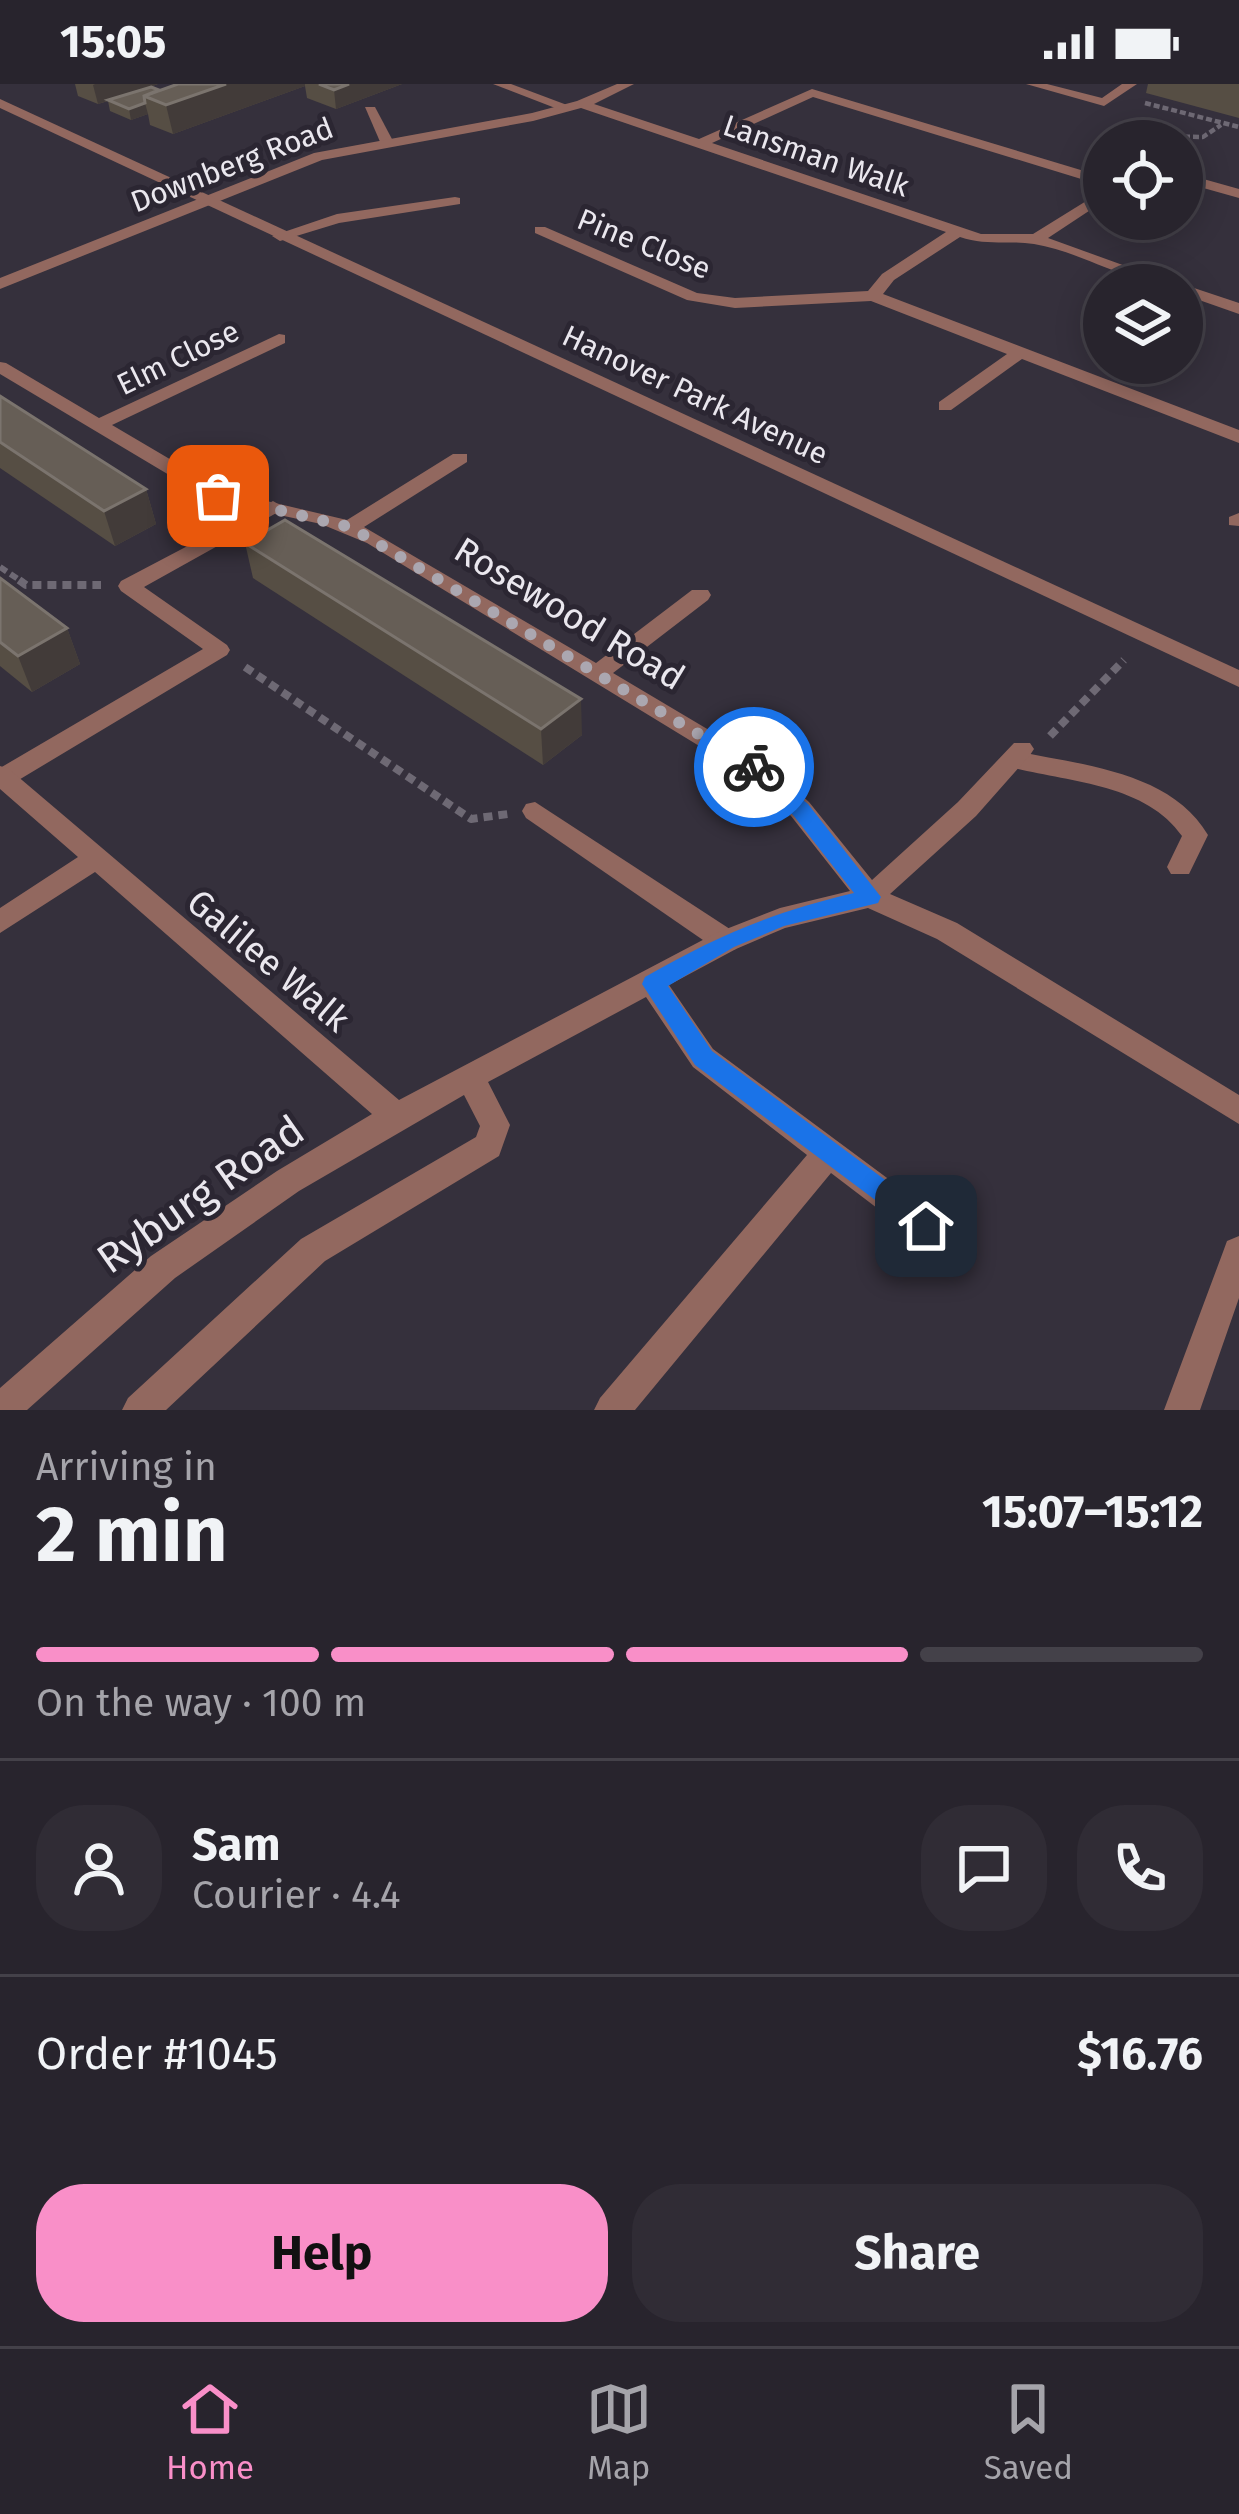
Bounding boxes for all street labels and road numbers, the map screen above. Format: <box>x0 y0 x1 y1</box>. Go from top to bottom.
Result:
street label: Lansman Walk <box>718 107 914 205</box>
street label: Downberg Road <box>126 110 338 220</box>
street label: Pine Close <box>572 201 716 287</box>
street label: Elm Close <box>111 313 245 403</box>
street label: Hanover Park Avenue <box>557 318 833 472</box>
street label: Rosewood Road <box>446 528 693 700</box>
street label: Galilee Walk <box>178 880 359 1042</box>
street label: Ryburg Road <box>88 1105 314 1284</box>

